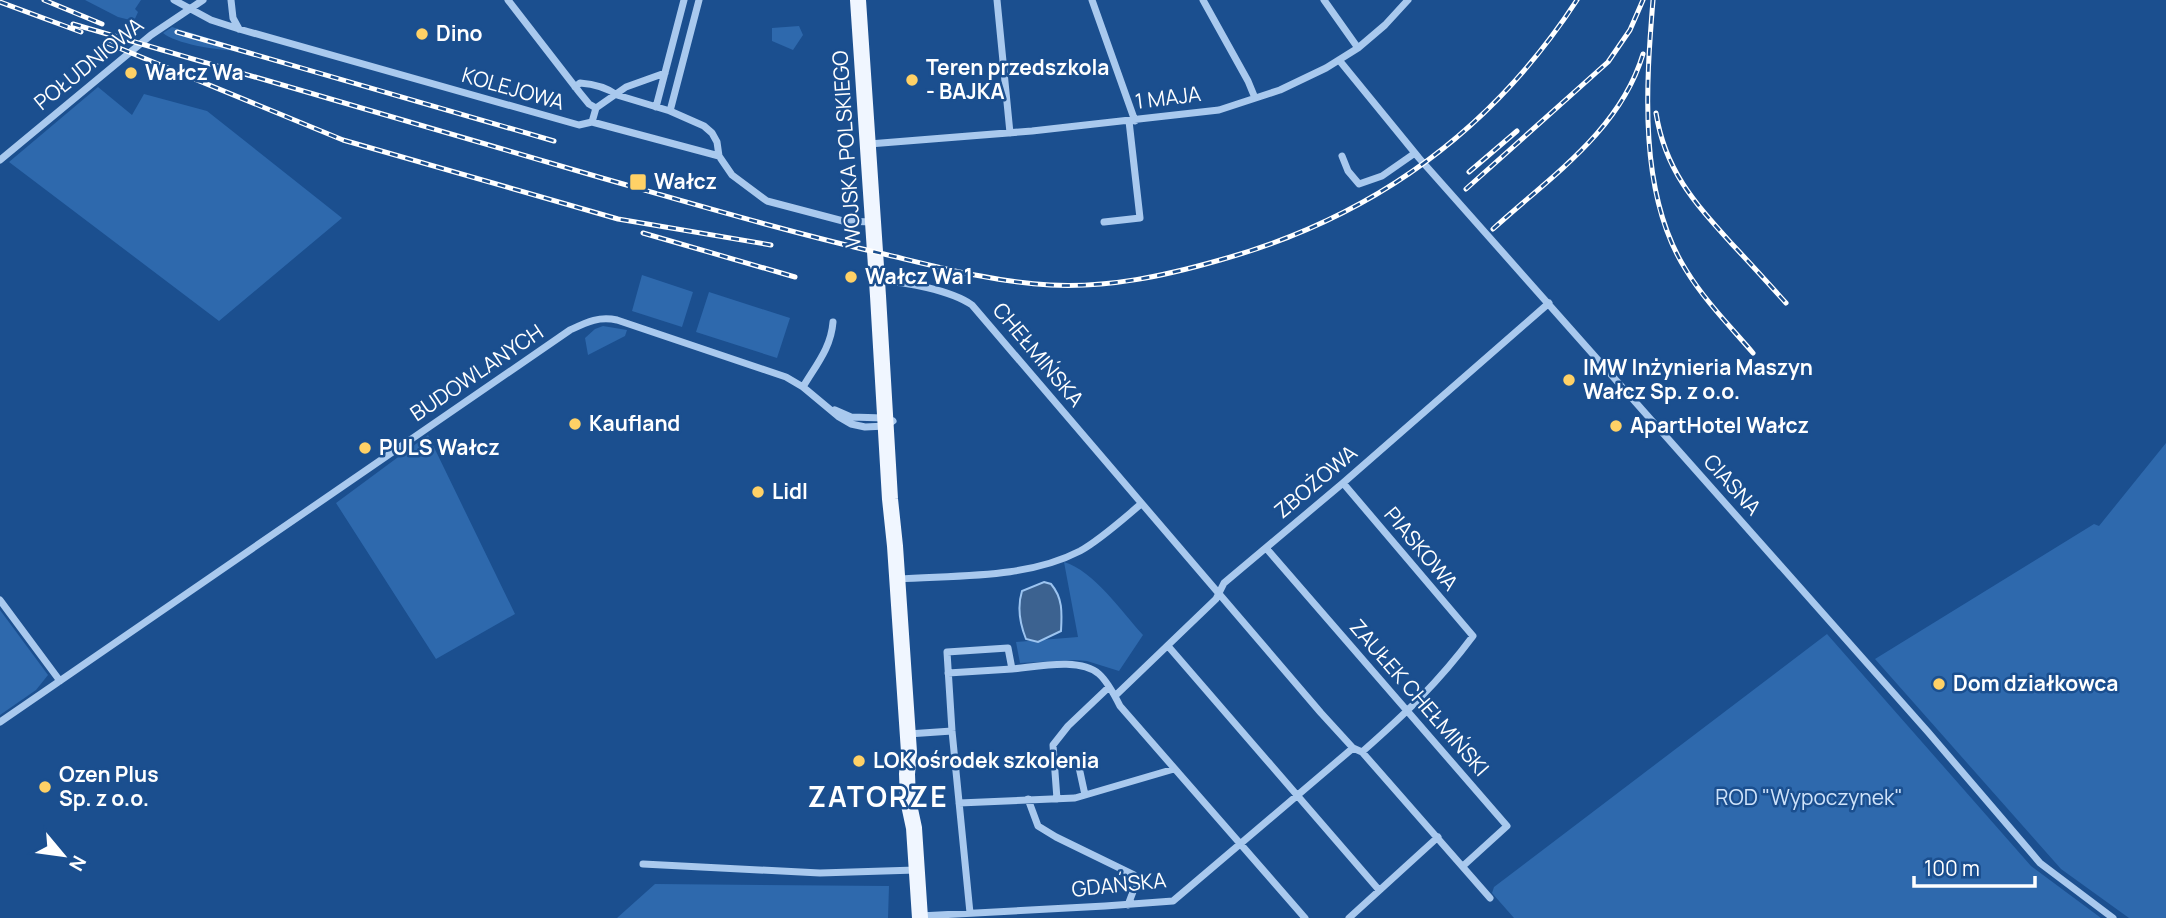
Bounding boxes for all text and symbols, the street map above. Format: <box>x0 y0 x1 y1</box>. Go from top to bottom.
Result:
street label: POŁUDNIOWA <box>28 11 149 116</box>
place label: Dino <box>436 19 483 47</box>
marker: Dino <box>414 26 430 42</box>
street label: WOJSKA POLSKIEGO <box>825 50 867 248</box>
place label: Teren przedszkola - BAJKA <box>926 53 1109 105</box>
place label: Wałcz Wa <box>145 58 244 86</box>
street label: KOLEJOWA <box>459 60 568 116</box>
marker: Wałcz Wa <box>123 65 139 81</box>
marker: Teren przedszkola - BAJKA <box>904 72 920 88</box>
street label: 1 MAJA <box>1133 79 1202 115</box>
place label: Wałcz <box>654 167 717 195</box>
marker: Wałcz <box>628 172 648 192</box>
place label: Wałcz Wa1 <box>865 262 973 290</box>
marker: Wałcz Wa1 <box>843 269 859 285</box>
street label: CHEŁMIŃSKA <box>987 296 1091 412</box>
street label: BUDOWLANYCH <box>405 317 548 427</box>
place label: IMW Inżynieria Maszyn Wałcz Sp. z o.o. <box>1583 353 1813 405</box>
marker: IMW Inżynieria Maszyn Wałcz Sp. z o.o. <box>1561 372 1577 388</box>
place label: Kaufland <box>589 409 680 437</box>
place label: ApartHotel Wałcz <box>1630 411 1809 439</box>
marker: Kaufland <box>567 416 583 432</box>
marker: ApartHotel Wałcz <box>1608 418 1624 434</box>
place label: PULS Wałcz <box>379 433 500 461</box>
street label: ZBOŻOWA <box>1268 438 1363 524</box>
marker: PULS Wałcz <box>357 440 373 456</box>
street label: CIASNA <box>1698 448 1768 521</box>
place label: Lidl <box>772 477 808 505</box>
marker: Lidl <box>750 484 766 500</box>
street label: PIASKOWA <box>1379 501 1465 596</box>
street label: ZAUŁEK CHEŁMIŃSKI <box>1344 613 1496 782</box>
place label: Dom działkowca <box>1953 669 2118 697</box>
marker: Dom działkowca <box>1931 676 1947 692</box>
place label: LOK ośrodek szkolenia <box>873 746 1099 774</box>
marker: LOK ośrodek szkolenia <box>851 753 867 769</box>
place label: Ozen Plus Sp. z o.o. <box>59 760 159 812</box>
district label: ZATORZE <box>807 777 949 815</box>
marker: Ozen Plus Sp. z o.o. <box>37 779 53 795</box>
park label: ROD "Wypoczynek" <box>1715 783 1903 811</box>
north arrow <box>28 820 98 890</box>
scale bar <box>1914 844 2035 888</box>
text: N <box>63 851 93 876</box>
text: 100 m <box>1924 854 1980 882</box>
street label: GDAŃSKA <box>1070 865 1168 903</box>

